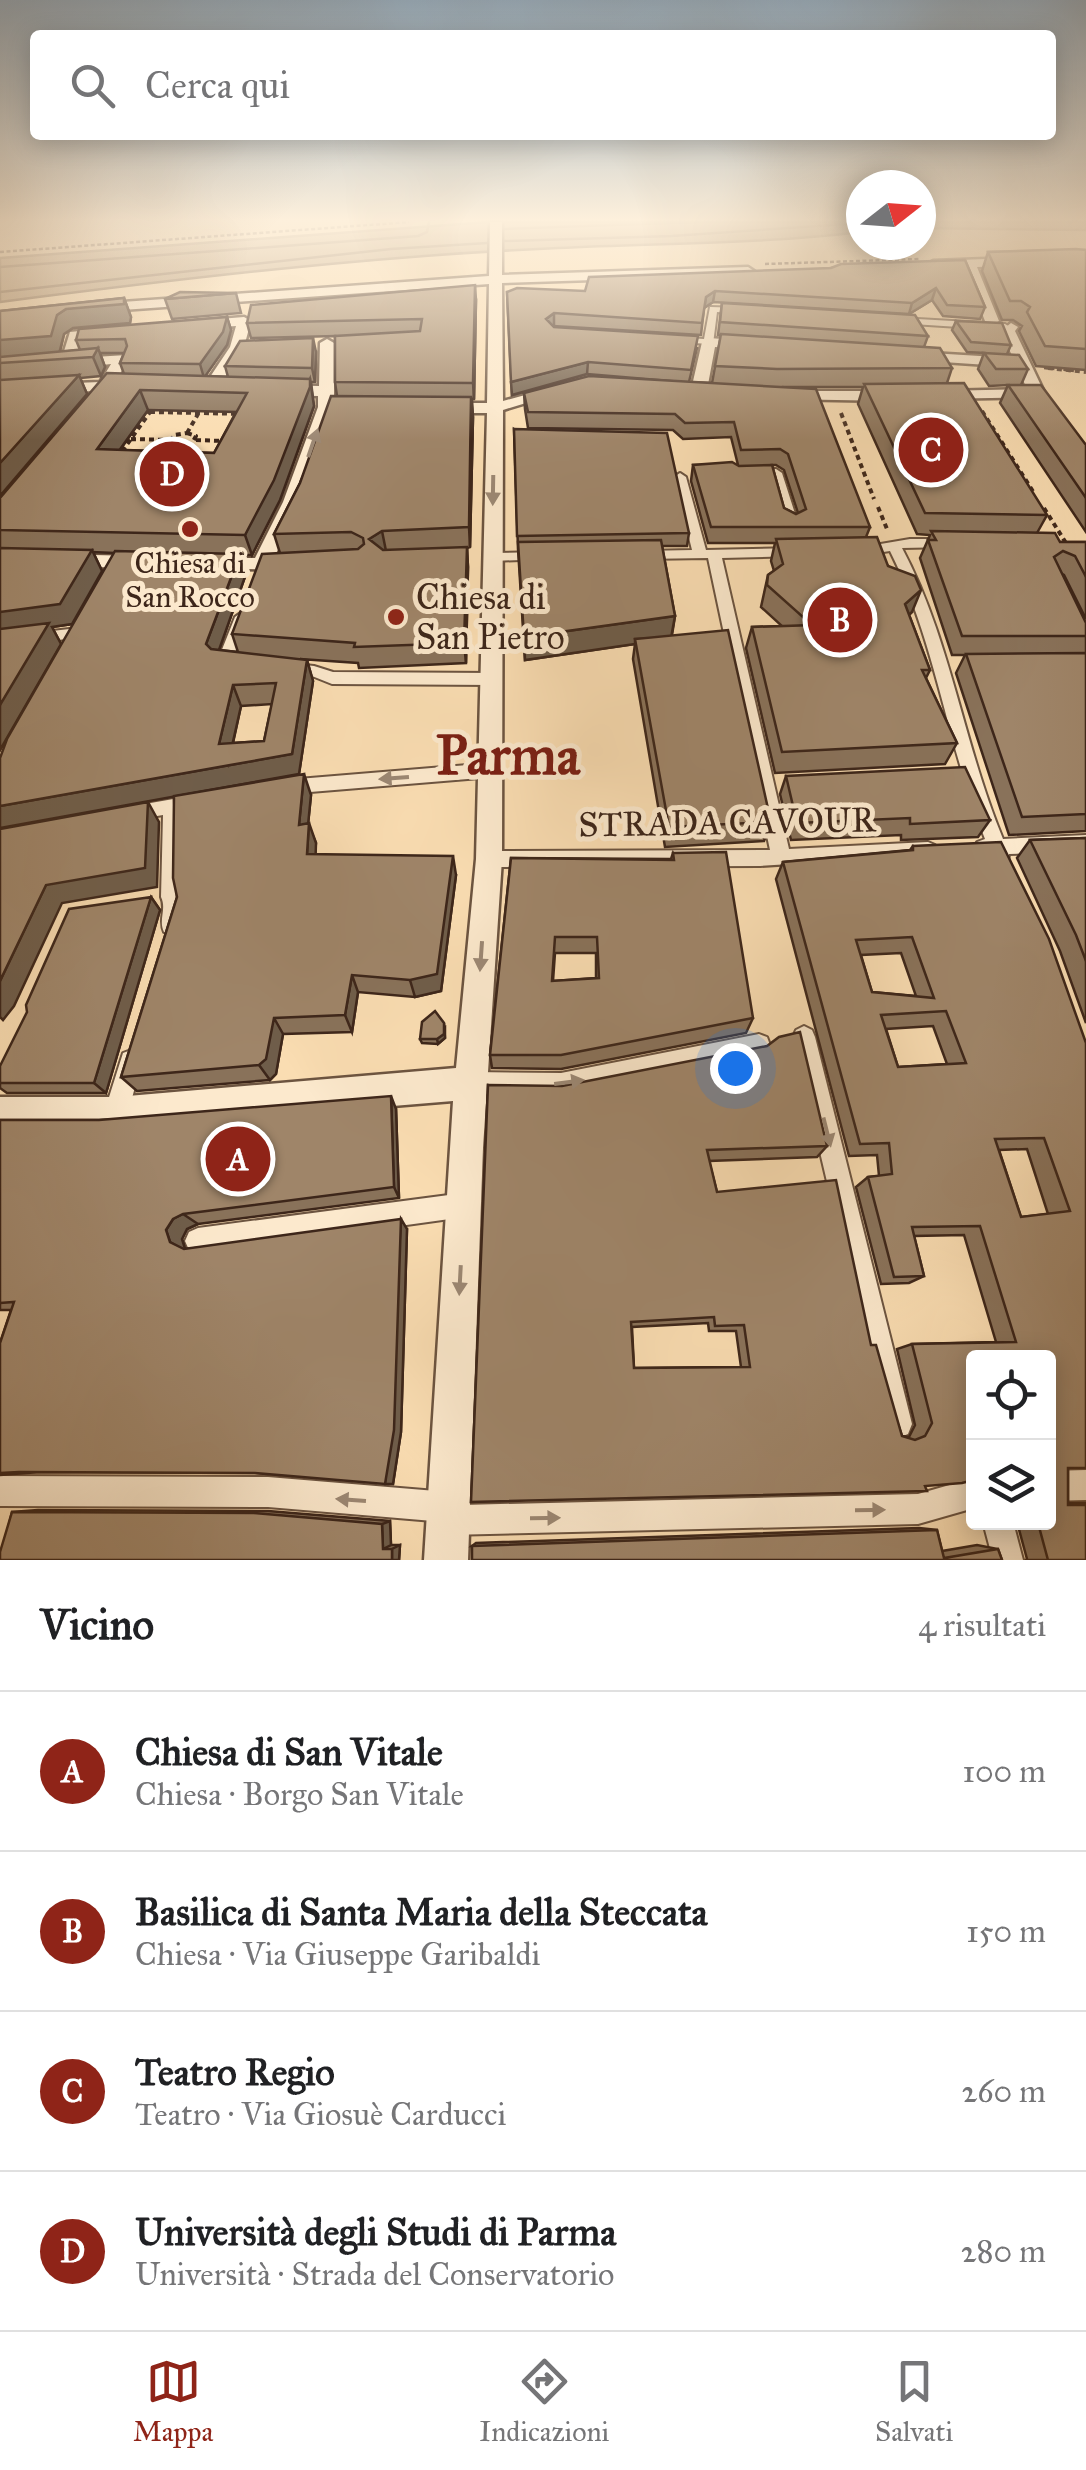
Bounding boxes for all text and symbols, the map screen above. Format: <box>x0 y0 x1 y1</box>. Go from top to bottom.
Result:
search box <box>30 30 1056 140</box>
icon: search <box>65 58 120 113</box>
text: Cerca qui <box>145 62 290 108</box>
north arrow <box>846 170 936 260</box>
pin: C <box>898 412 964 488</box>
one-way arrow <box>306 428 321 458</box>
pin: D <box>140 436 204 512</box>
one-way arrow <box>484 475 500 507</box>
marker: Chiesa di San Rocco <box>179 518 201 540</box>
place label: Chiesa di San Rocco <box>125 545 255 615</box>
place label: Chiesa di San Pietro <box>416 576 565 659</box>
pin: B <box>808 582 872 658</box>
marker: Chiesa di San Pietro <box>385 606 407 628</box>
district label: Parma <box>436 722 582 789</box>
one-way arrow <box>378 770 410 786</box>
street label: STRADA CAVOUR <box>578 798 878 847</box>
one-way arrow <box>473 941 489 972</box>
your location <box>710 1043 761 1094</box>
one-way arrow <box>554 1073 585 1089</box>
one-way arrow <box>820 1117 835 1148</box>
pin: A <box>206 1122 270 1196</box>
one-way arrow <box>452 1265 468 1297</box>
map controls <box>966 1350 1056 1530</box>
button: locate <box>966 1350 1056 1440</box>
button: layers <box>966 1440 1056 1530</box>
one-way arrow <box>334 1492 366 1508</box>
one-way arrow <box>854 1501 886 1517</box>
one-way arrow <box>529 1509 561 1525</box>
text: Vicino <box>40 1599 154 1651</box>
text: 4 risultati <box>918 1606 1046 1645</box>
text: Chiesa di San Vitale <box>135 1729 443 1775</box>
text: A <box>62 1752 83 1791</box>
text: 100 m <box>962 1752 1046 1791</box>
text: Chiesa · Borgo San Vitale <box>135 1775 464 1814</box>
text: Basilica di Santa Maria della Steccata <box>135 1889 708 1935</box>
text: B <box>62 1912 83 1951</box>
text: 150 m <box>966 1912 1046 1951</box>
text: Chiesa · Via Giuseppe Garibaldi <box>135 1935 540 1974</box>
text: Teatro Regio <box>135 2049 335 2095</box>
text: C <box>62 2072 83 2111</box>
text: 260 m <box>961 2072 1046 2111</box>
text: Teatro · Via Giosuè Carducci <box>135 2095 506 2134</box>
text: Università degli Studi di Parma <box>135 2209 616 2255</box>
text: D <box>60 2232 85 2271</box>
text: 280 m <box>961 2232 1046 2271</box>
text: Università · Strada del Conservatorio <box>135 2255 614 2294</box>
tab: Mappa <box>133 2354 213 2449</box>
tab: Indicazioni <box>479 2354 609 2449</box>
tab: Salvati <box>875 2354 953 2449</box>

